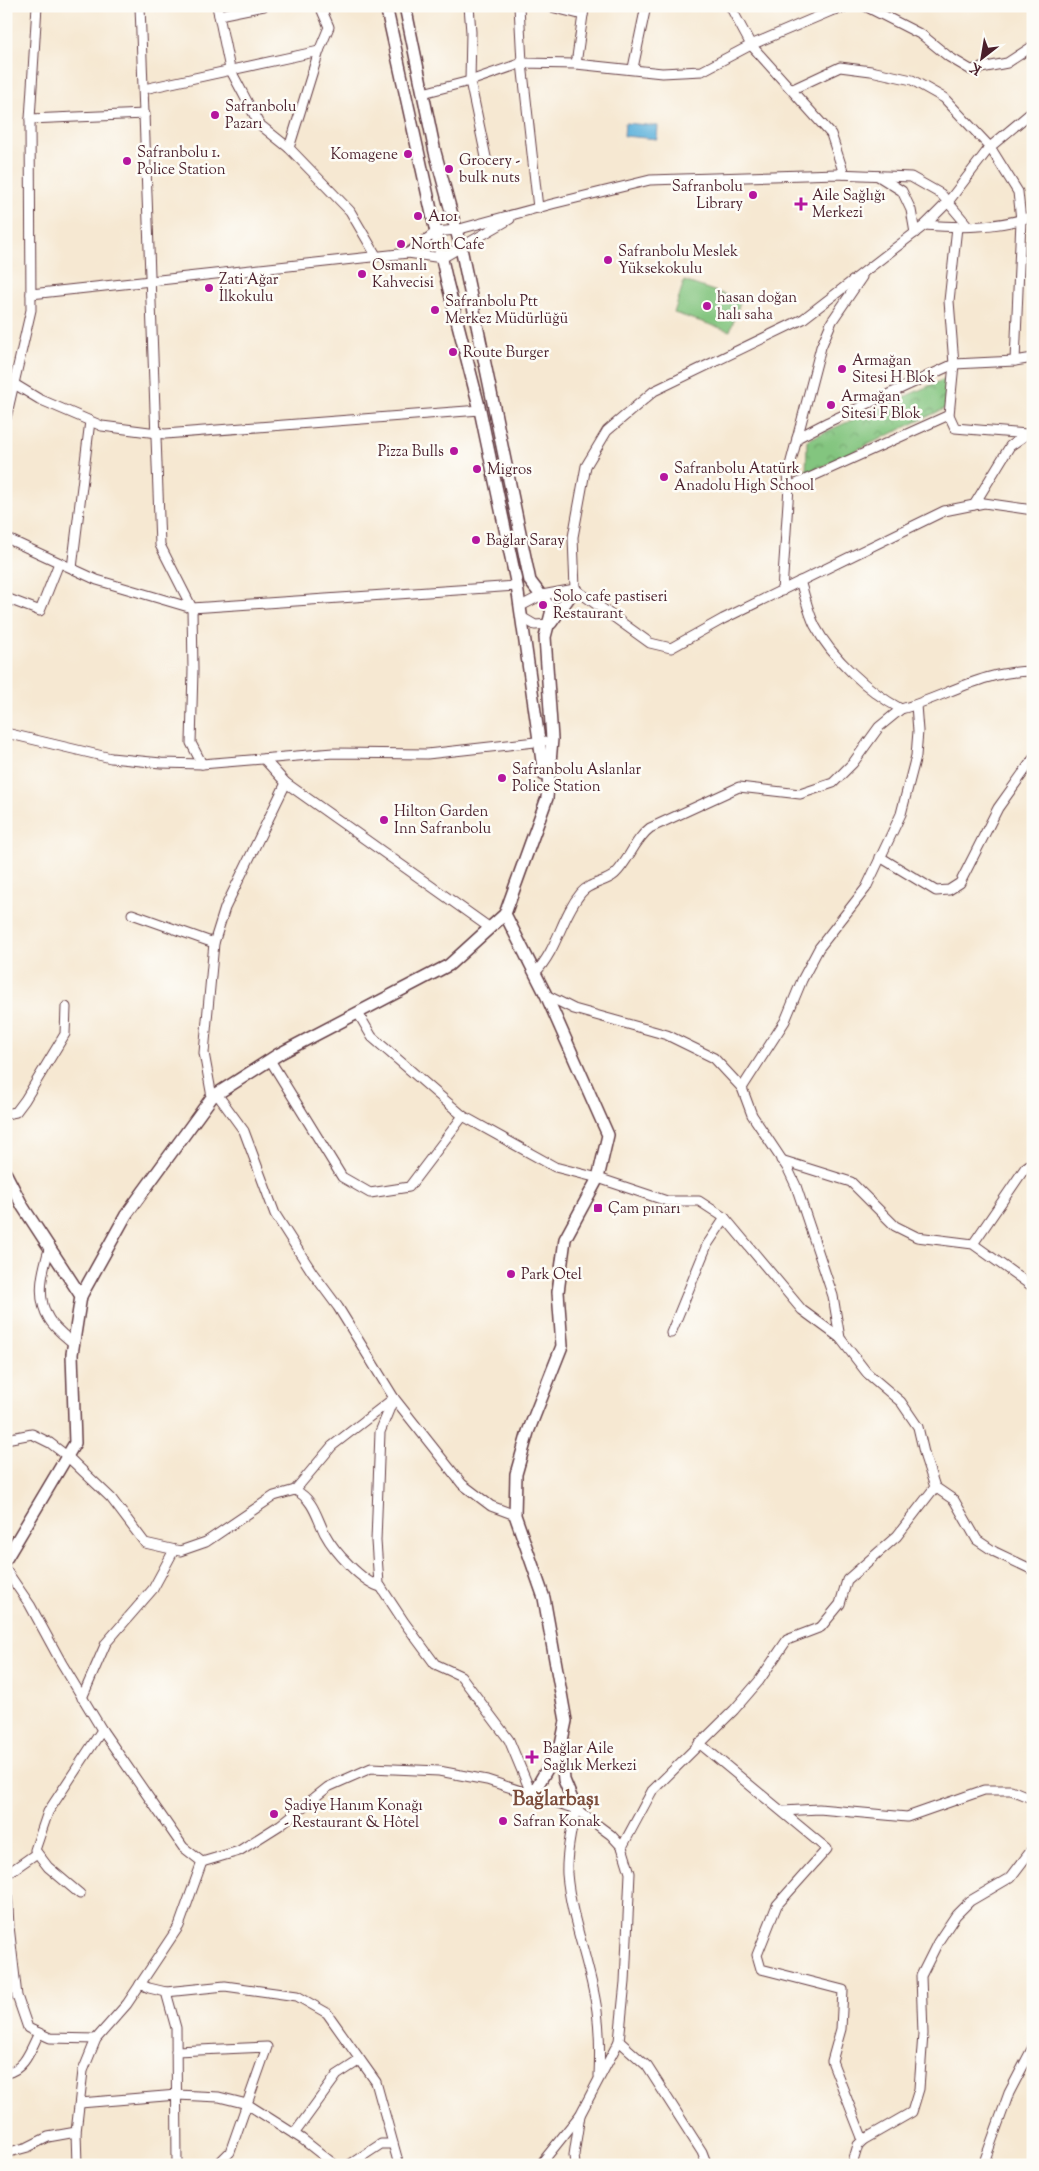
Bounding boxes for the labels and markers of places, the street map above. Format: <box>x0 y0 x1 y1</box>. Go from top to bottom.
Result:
place label: Safranbolu Pazarı <box>225 97 297 135</box>
marker: Safranbolu Pazarı <box>209 109 221 121</box>
place label: Safranbolu 1. Police Station <box>137 143 226 181</box>
place label: Komagene <box>331 145 398 166</box>
marker: Komagene <box>402 148 414 160</box>
place label: Grocery - bulk nuts <box>459 151 520 189</box>
marker: Safranbolu 1. Police Station <box>121 155 133 167</box>
marker: Grocery - bulk nuts <box>443 163 455 175</box>
place label: Safranbolu Library <box>672 177 744 215</box>
place label: Aile Sağlığı Merkezi <box>812 186 886 224</box>
marker: Safranbolu Library <box>747 189 759 201</box>
marker: Aile Sağlığı Merkezi <box>794 197 808 211</box>
place label: A101 <box>428 207 458 228</box>
marker: A101 <box>412 210 424 222</box>
place label: North Cafe <box>411 235 484 256</box>
marker: North Cafe <box>395 238 407 250</box>
place label: Safranbolu Meslek Yüksekokulu <box>618 242 738 280</box>
marker: Safranbolu Meslek Yüksekokulu <box>602 254 614 266</box>
place label: Osmanlı Kahvecisi <box>372 256 434 294</box>
marker: Osmanlı Kahvecisi <box>356 268 368 280</box>
place label: Zati Ağar İlkokulu <box>219 270 279 308</box>
marker: Zati Ağar İlkokulu <box>203 282 215 294</box>
place label: hasan doğan halı saha <box>717 288 797 326</box>
place label: Safranbolu Ptt Merkez Müdürlüğü <box>445 292 569 330</box>
marker: hasan doğan halı saha <box>701 300 713 312</box>
marker: Safranbolu Ptt Merkez Müdürlüğü <box>429 304 441 316</box>
place label: Route Burger <box>463 343 549 364</box>
marker: Route Burger <box>447 346 459 358</box>
place label: Armağan Sitesi H Blok <box>852 351 935 389</box>
marker: Armağan Sitesi H Blok <box>836 363 848 375</box>
place label: Armağan Sitesi F Blok <box>841 387 921 425</box>
marker: Armağan Sitesi F Blok <box>825 399 837 411</box>
place label: Pizza Bulls <box>378 442 444 463</box>
marker: Pizza Bulls <box>448 445 460 457</box>
place label: Safranbolu Atatürk Anadolu High School <box>674 459 814 497</box>
place label: Migros <box>487 460 532 481</box>
marker: Migros <box>471 463 483 475</box>
marker: Safranbolu Atatürk Anadolu High School <box>658 471 670 483</box>
place label: Bağlar Saray <box>486 531 565 552</box>
marker: Bağlar Saray <box>470 534 482 546</box>
place label: Solo cafe pastiseri Restaurant <box>553 587 668 625</box>
marker: Solo cafe pastiseri Restaurant <box>537 599 549 611</box>
place label: Safranbolu Aslanlar Police Station <box>512 760 641 798</box>
marker: Safranbolu Aslanlar Police Station <box>496 772 508 784</box>
place label: Hilton Garden Inn Safranbolu <box>394 802 492 840</box>
marker: Hilton Garden Inn Safranbolu <box>378 814 390 826</box>
place label: Çam pınarı <box>608 1199 680 1220</box>
marker: Çam pınarı <box>592 1202 604 1214</box>
place label: Park Otel <box>521 1265 582 1286</box>
marker: Park Otel <box>505 1268 517 1280</box>
place label: Bağlar Aile Sağlık Merkezi <box>543 1739 637 1777</box>
marker: Bağlar Aile Sağlık Merkezi <box>525 1750 539 1764</box>
place label: Şadiye Hanım Konağı - Restaurant & Hôtel <box>284 1796 423 1834</box>
marker: Şadiye Hanım Konağı - Restaurant & Hôtel <box>268 1808 280 1820</box>
place label: Safran Konak <box>513 1812 601 1833</box>
marker: Safran Konak <box>497 1815 509 1827</box>

